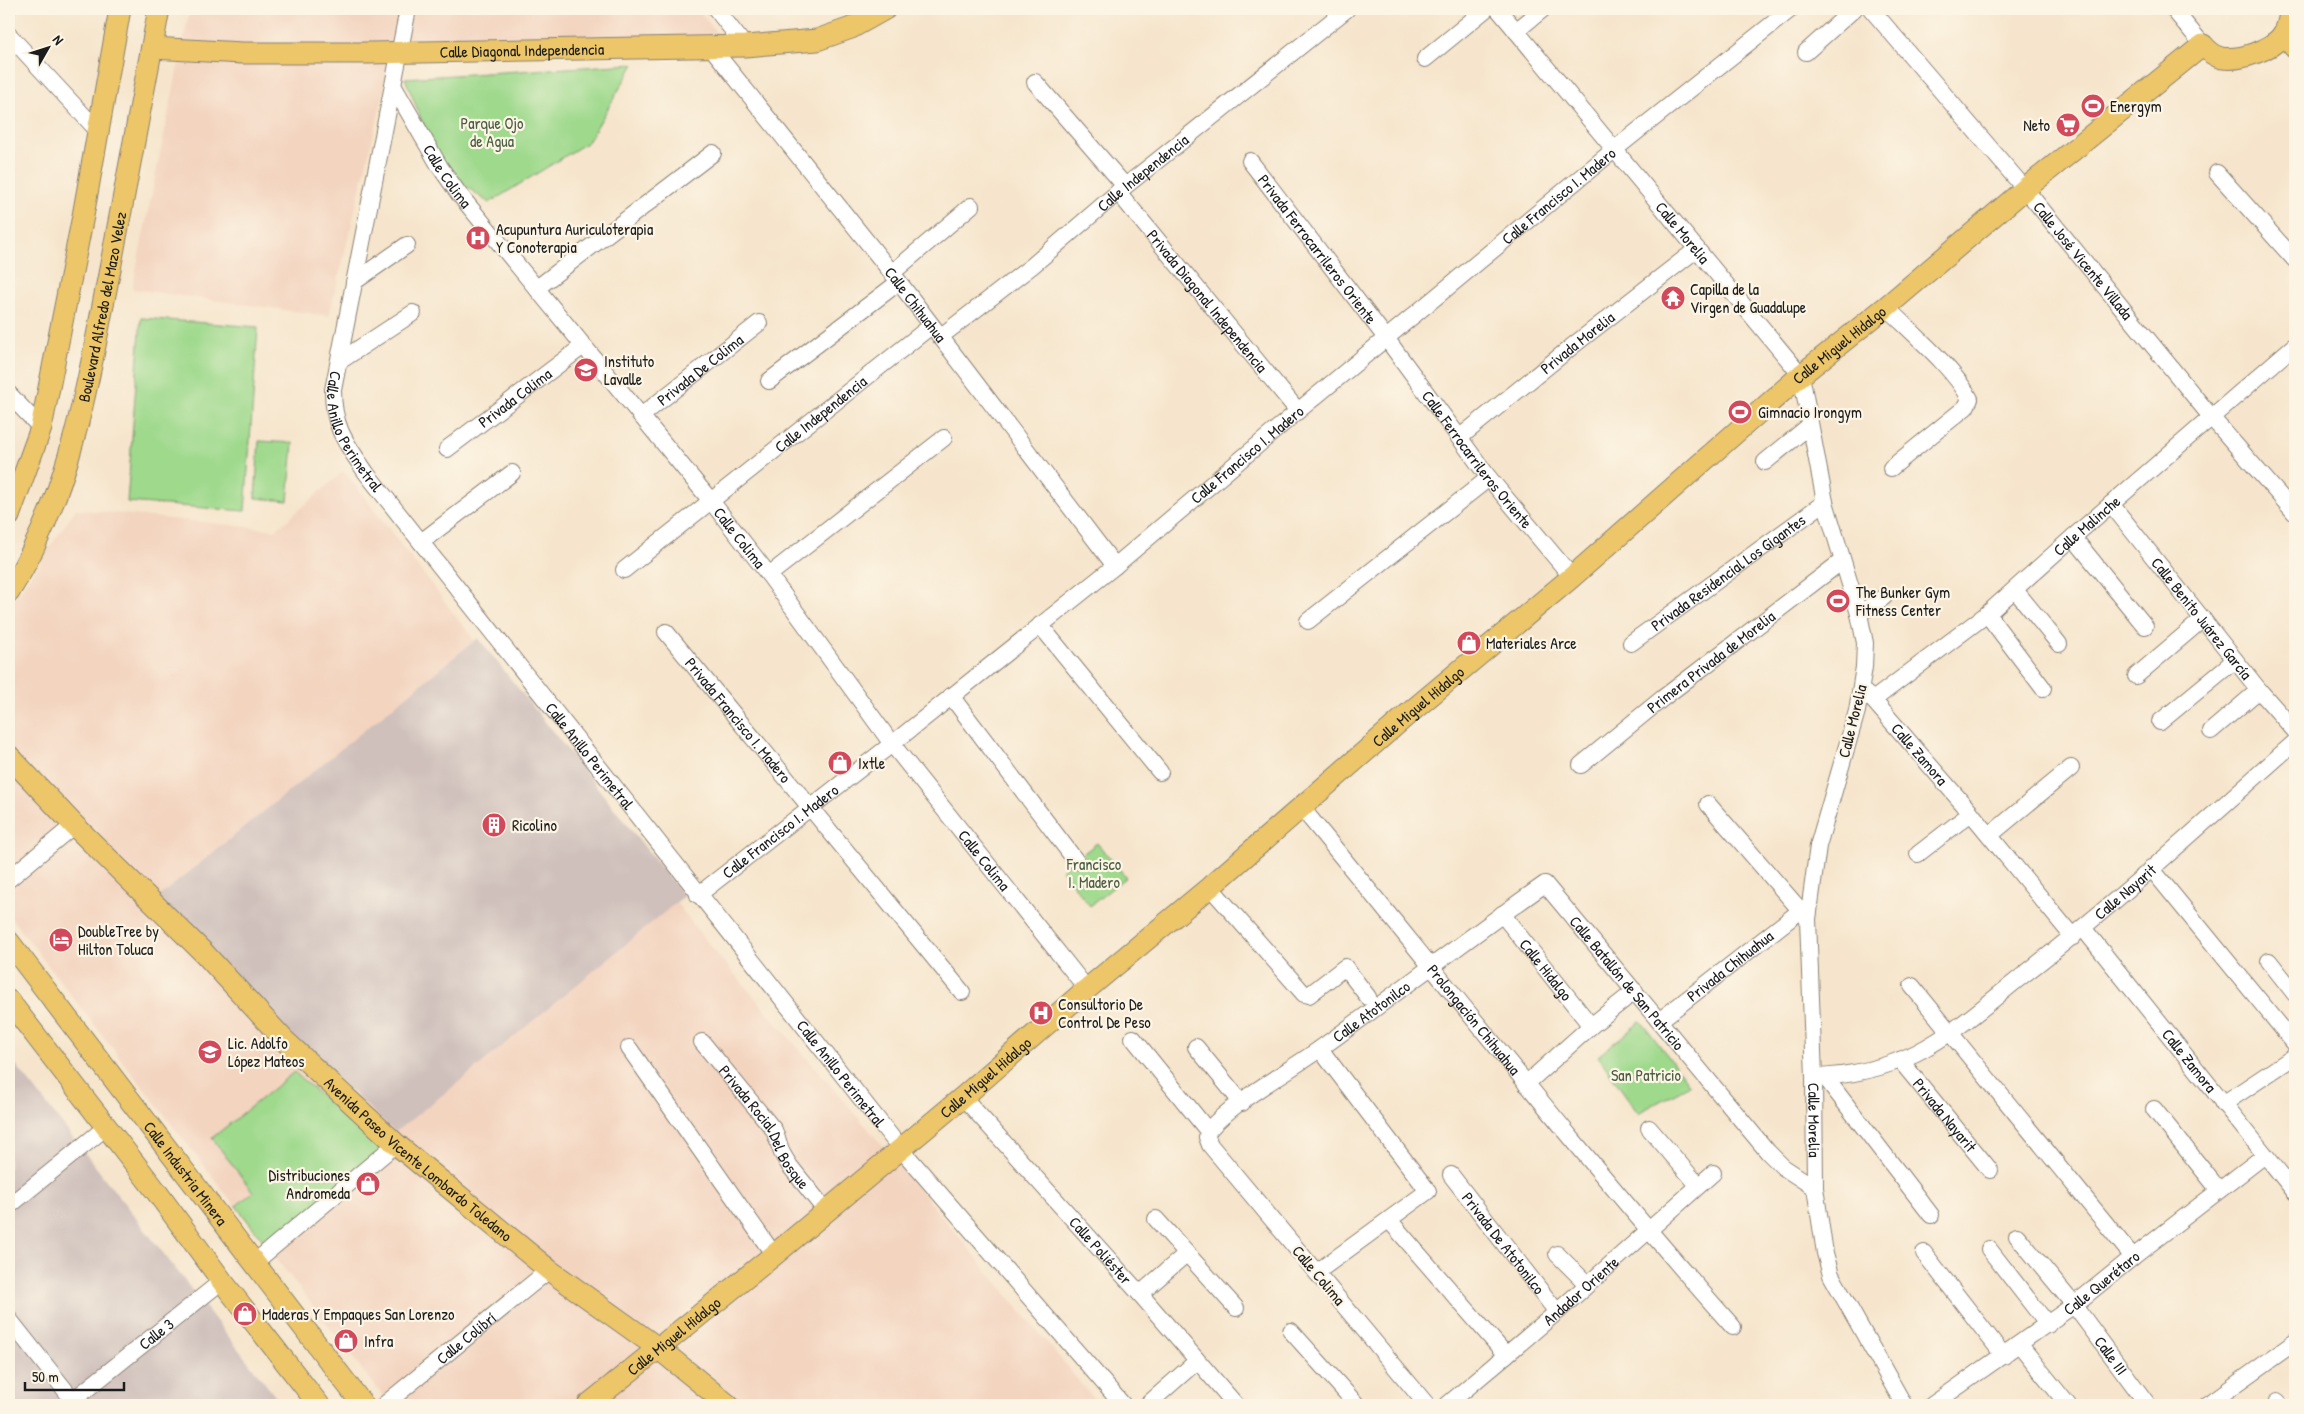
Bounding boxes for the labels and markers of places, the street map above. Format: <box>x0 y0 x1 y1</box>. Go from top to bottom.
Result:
sports icon: Energym <box>2080 93 2106 119</box>
place label: Energym <box>2110 95 2162 117</box>
supermarket icon: Neto <box>2055 112 2081 138</box>
place label: Neto <box>2023 114 2051 136</box>
place label: Acupuntura Auriculoterapia Y Conoterapia <box>496 218 653 258</box>
hospital icon: Acupuntura Auriculoterapia Y Conoterapia <box>465 225 491 251</box>
place label: Capilla de la Virgen de Guadalupe <box>1690 278 1807 318</box>
temple icon: Capilla de la Virgen de Guadalupe <box>1660 285 1686 311</box>
place label: Instituto Lavalle <box>604 350 655 390</box>
school or university icon: Instituto Lavalle <box>573 357 599 383</box>
sports icon: Gimnacio Irongym <box>1727 399 1753 425</box>
place label: Gimnacio Irongym <box>1758 401 1862 423</box>
place label: The Bunker Gym Fitness Center <box>1855 581 1950 621</box>
sports icon: The Bunker Gym Fitness Center <box>1825 588 1851 614</box>
shop icon: Materiales Arce <box>1456 630 1482 656</box>
place label: Materiales Arce <box>1486 632 1577 654</box>
shop icon: Ixtle <box>827 750 853 776</box>
place label: Ixtle <box>858 752 886 774</box>
building icon: Ricolino <box>481 812 507 838</box>
place label: Ricolino <box>512 814 558 836</box>
place label: DoubleTree by Hilton Toluca <box>78 920 159 960</box>
hotel icon: DoubleTree by Hilton Toluca <box>48 927 74 953</box>
place label: Consultorio De Control De Peso <box>1058 993 1151 1033</box>
hospital icon: Consultorio De Control De Peso <box>1028 1000 1054 1026</box>
place label: Lic. Adolfo López Mateos <box>228 1032 304 1072</box>
school or university icon: Lic. Adolfo López Mateos <box>197 1039 223 1065</box>
place label: Distribuciones Andromeda <box>268 1164 350 1204</box>
shop icon: Distribuciones Andromeda <box>355 1171 381 1197</box>
shop icon: Maderas Y Empaques San Lorenzo <box>232 1301 258 1327</box>
place label: Maderas Y Empaques San Lorenzo <box>262 1303 455 1325</box>
shop icon: Infra <box>333 1328 359 1354</box>
place label: Infra <box>364 1330 393 1352</box>

